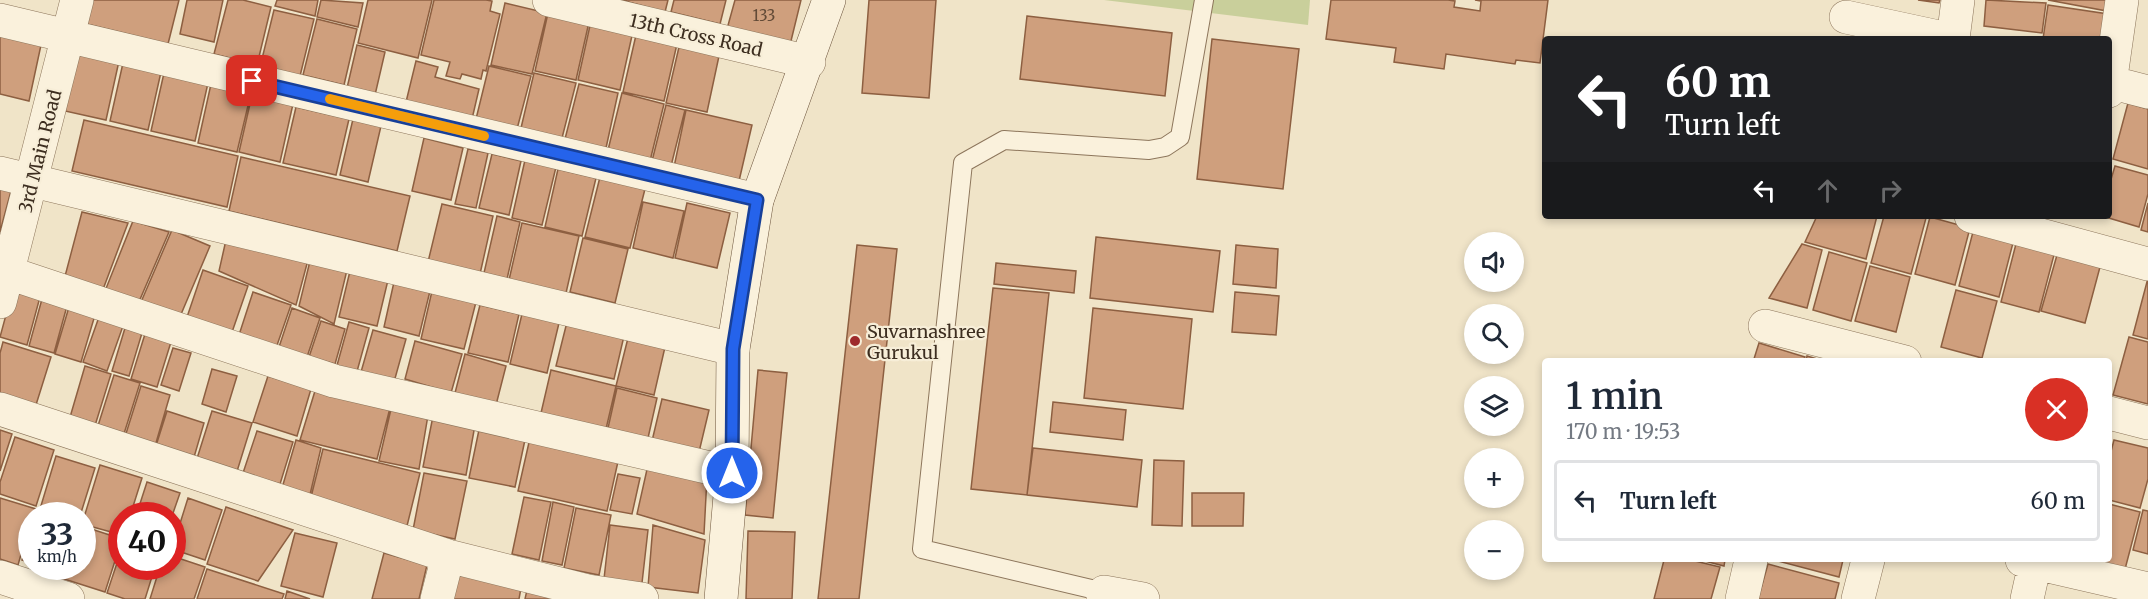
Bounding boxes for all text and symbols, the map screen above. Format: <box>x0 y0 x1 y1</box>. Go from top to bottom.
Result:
house number: 133 <box>753 6 775 25</box>
street label: 13th Cross Road <box>627 8 765 62</box>
pin <box>226 55 277 106</box>
text: 60 m <box>1665 56 1771 108</box>
icon: left <box>1566 60 1644 138</box>
icon: arrive <box>235 64 268 97</box>
street label: 3rd Main Road <box>14 87 66 215</box>
text: Turn left <box>1665 108 1780 142</box>
icon: left <box>1748 174 1781 207</box>
icon: ahead <box>1811 174 1844 207</box>
icon: right <box>1874 174 1907 207</box>
map controls <box>1464 232 1524 580</box>
button: sound <box>1464 232 1524 292</box>
button: search <box>1464 304 1524 364</box>
place label: Suvarnashree Gurukul <box>867 320 985 364</box>
marker: Suvarnashree Gurukul <box>848 334 862 348</box>
text: 1 min <box>1566 374 1663 419</box>
button: layers <box>1464 376 1524 436</box>
button: close <box>2025 378 2088 441</box>
text: 170 m · 19:53 <box>1566 419 1680 444</box>
position arrow <box>700 441 764 505</box>
button: + <box>1464 448 1524 508</box>
icon: left <box>1569 484 1602 517</box>
text: Turn left <box>1620 487 1717 515</box>
text: 60 m <box>2031 487 2085 515</box>
speed limit sign: 40 <box>108 502 186 580</box>
text: 33 <box>40 515 74 553</box>
button: − <box>1464 520 1524 580</box>
text: km/h <box>37 547 77 566</box>

